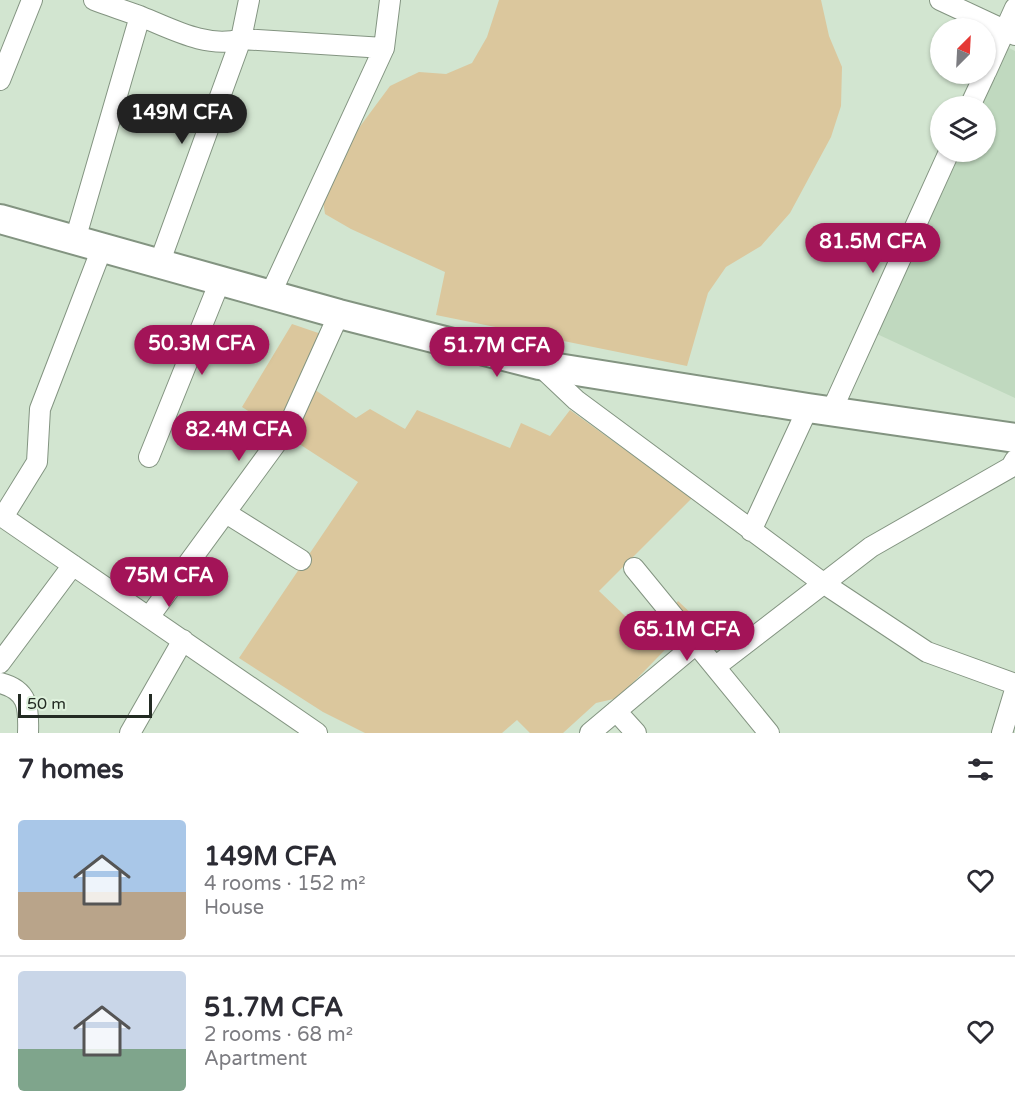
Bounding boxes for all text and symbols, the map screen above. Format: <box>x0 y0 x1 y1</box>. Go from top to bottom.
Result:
north arrow <box>930 18 996 84</box>
map controls <box>930 18 996 162</box>
pin: 149M CFA <box>120 94 244 145</box>
button: layers <box>930 96 996 162</box>
text: 149M CFA <box>131 101 233 125</box>
pin: 81.5M CFA <box>804 223 942 274</box>
text: 81.5M CFA <box>819 230 927 254</box>
pin: 50.3M CFA <box>133 325 271 376</box>
pin: 51.7M CFA <box>428 327 566 378</box>
text: 50.3M CFA <box>148 332 256 356</box>
text: 51.7M CFA <box>443 334 551 358</box>
pin: 82.4M CFA <box>170 411 308 462</box>
text: 82.4M CFA <box>186 418 292 442</box>
pin: 75M CFA <box>114 557 224 608</box>
text: 75M CFA <box>124 564 214 588</box>
pin: 65.1M CFA <box>618 611 756 662</box>
text: 65.1M CFA <box>633 618 741 642</box>
scale bar <box>18 691 152 718</box>
text: 50 m <box>27 694 66 714</box>
icon: filters <box>964 753 997 786</box>
text: 7 homes <box>18 754 124 785</box>
text: 149M CFA <box>204 841 337 872</box>
icon: home <box>66 844 138 916</box>
icon: heart <box>964 864 997 897</box>
text: 4 rooms · 152 m² <box>204 872 366 896</box>
text: House <box>204 896 264 920</box>
text: 51.7M CFA <box>204 992 343 1023</box>
icon: home <box>66 995 138 1067</box>
icon: heart <box>964 1015 997 1048</box>
text: 2 rooms · 68 m² <box>204 1023 353 1047</box>
text: Apartment <box>204 1047 307 1071</box>

